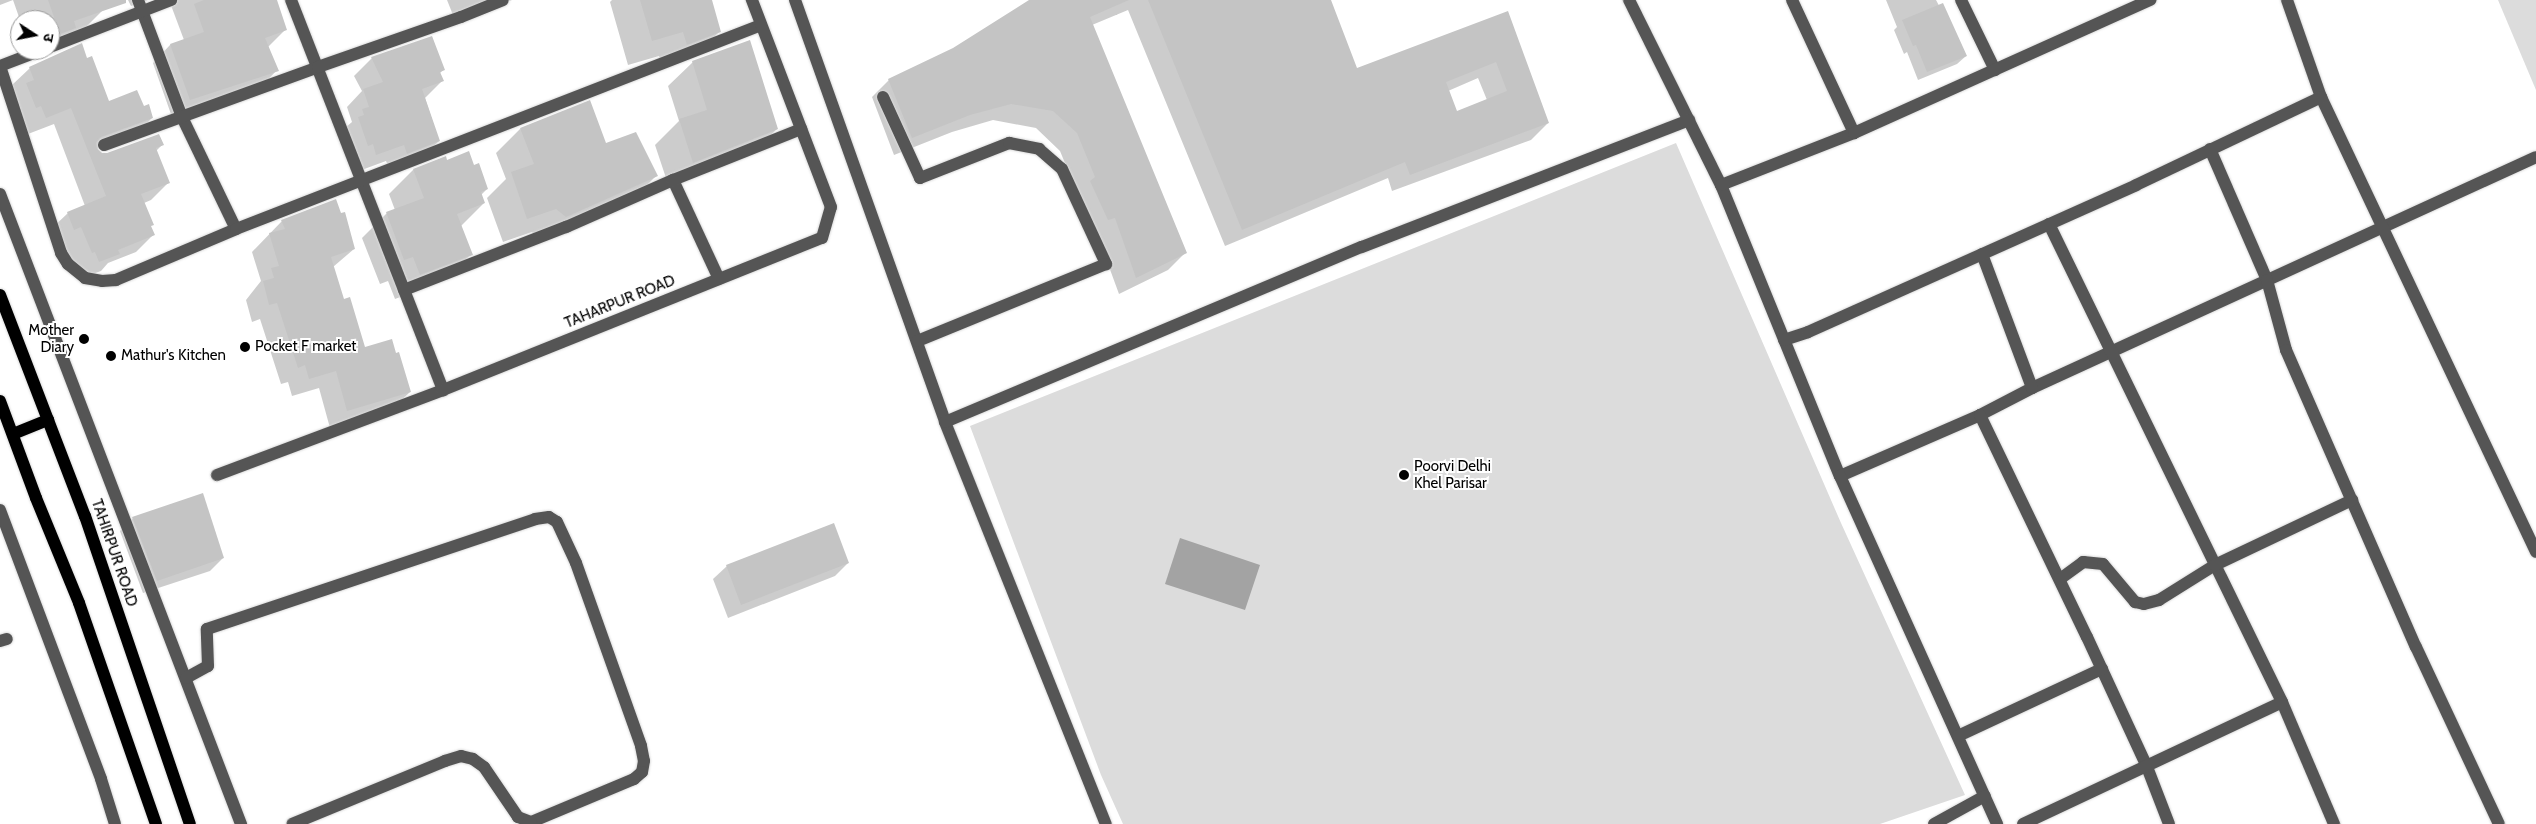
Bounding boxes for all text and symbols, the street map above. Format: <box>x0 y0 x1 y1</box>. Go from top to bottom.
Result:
north arrow <box>10 10 60 60</box>
text: उ <box>39 32 58 43</box>
street label: TAHARPUR ROAD <box>562 272 678 332</box>
place label: Mother Diary <box>28 321 74 356</box>
marker: Mother Diary <box>78 333 90 345</box>
place label: Pocket F market <box>255 338 356 356</box>
marker: Pocket F market <box>239 341 251 353</box>
place label: Mathur's Kitchen <box>121 347 226 365</box>
marker: Mathur's Kitchen <box>105 350 117 362</box>
place label: Poorvi Delhi Khel Parisar <box>1414 457 1491 492</box>
marker: Poorvi Delhi Khel Parisar <box>1398 469 1410 481</box>
street label: TAHIRPUR ROAD <box>87 497 141 609</box>

